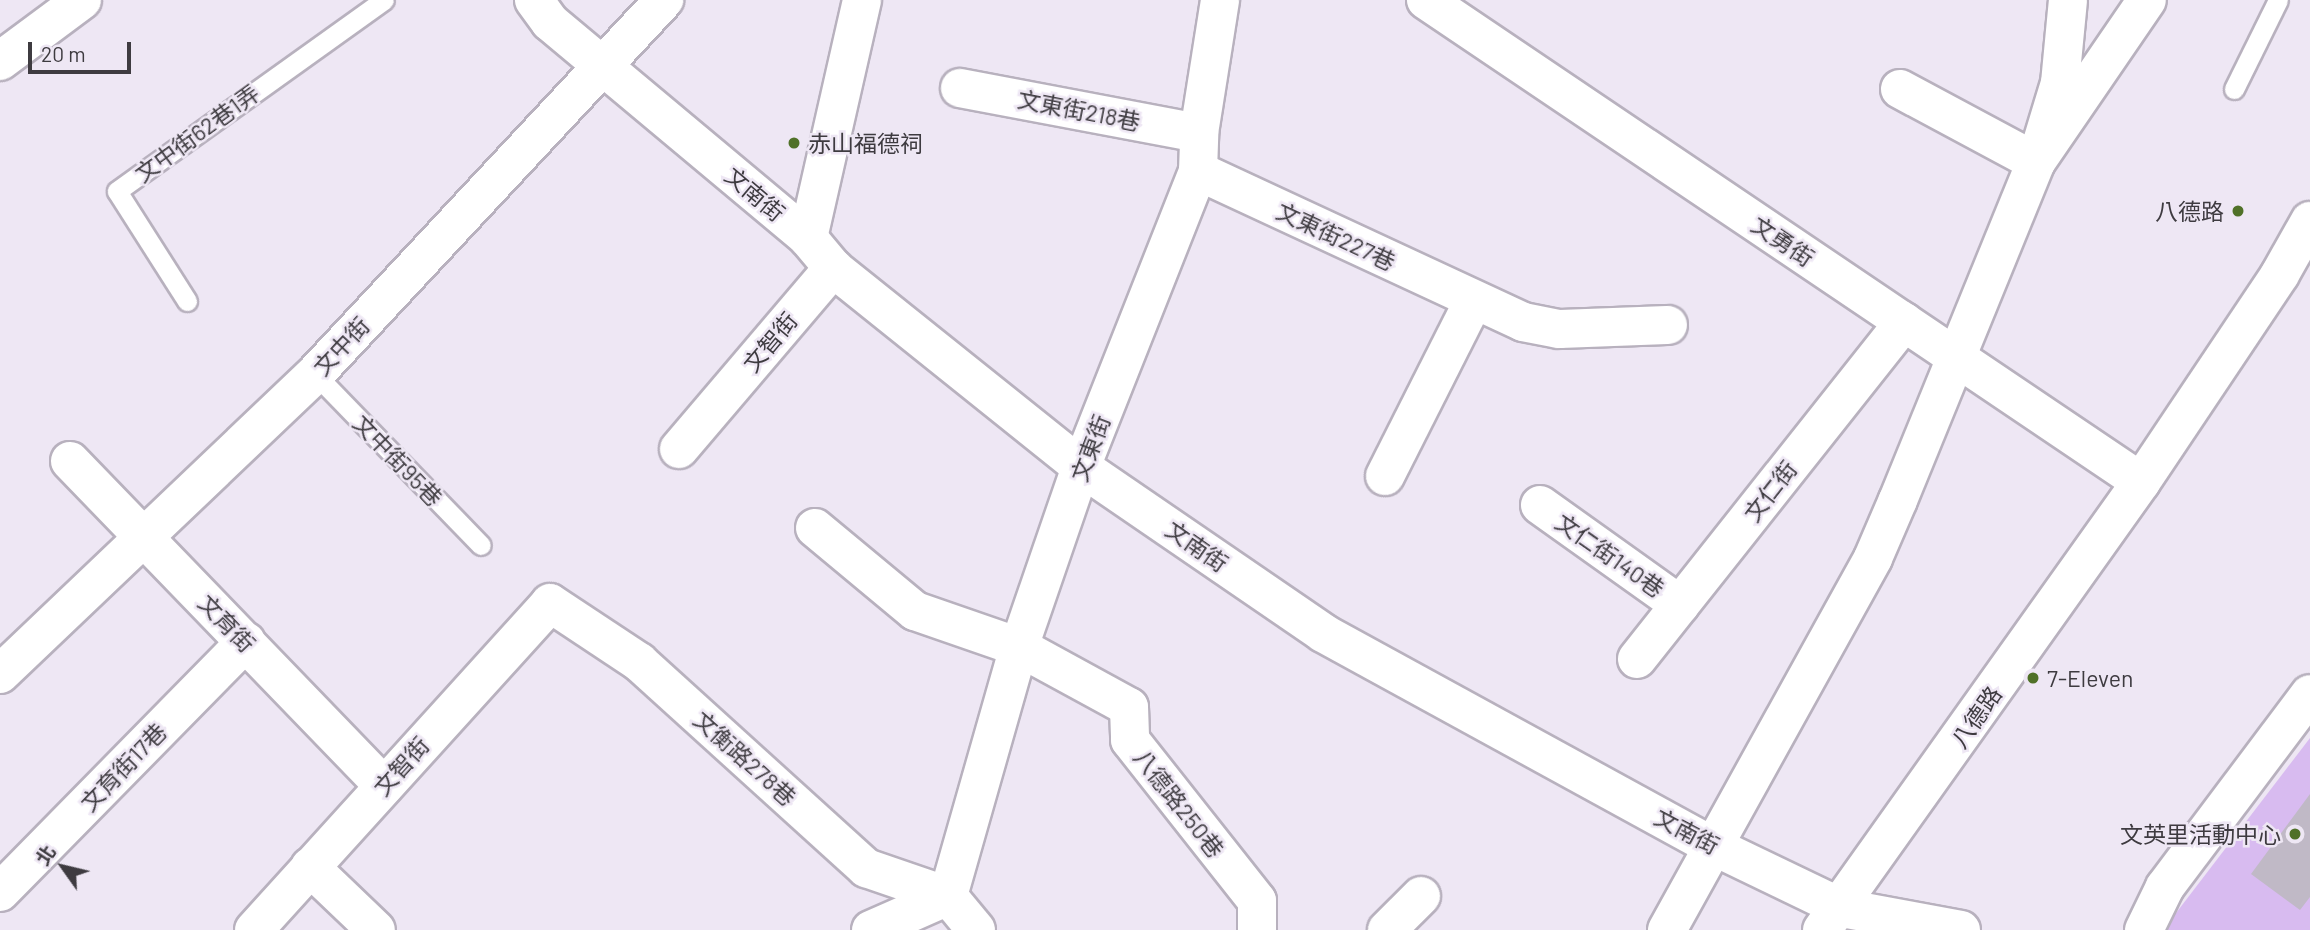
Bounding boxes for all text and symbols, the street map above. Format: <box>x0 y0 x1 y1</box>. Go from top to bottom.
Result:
scale bar <box>32 28 135 72</box>
text: 20 m <box>41 41 86 66</box>
street label: 文中街62巷1弄 <box>129 79 265 187</box>
street label: 文東街218巷 <box>1015 85 1143 135</box>
place label: 赤山福德祠 <box>808 129 923 157</box>
marker: 赤山福德祠 <box>786 135 802 151</box>
street label: 文南街 <box>720 161 790 227</box>
street label: 文東街227巷 <box>1272 197 1400 275</box>
place label: 八德路 <box>2155 197 2224 225</box>
marker: 八德路 <box>2230 203 2246 219</box>
street label: 文勇街 <box>1747 210 1819 272</box>
street label: 文智街 <box>737 307 803 377</box>
street label: 文中街 <box>307 311 375 381</box>
street label: 文中街95巷 <box>348 409 448 511</box>
street label: 文東街 <box>1065 411 1115 485</box>
street label: 文仁街 <box>1738 455 1802 527</box>
street label: 文仁街140巷 <box>1551 508 1669 602</box>
street label: 文南街 <box>1161 515 1233 577</box>
street label: 文育街 <box>193 589 261 657</box>
place label: 7-Eleven <box>2047 664 2133 692</box>
marker: 7-Eleven <box>2025 670 2041 686</box>
street label: 八德路 <box>1945 681 2007 753</box>
street label: 文衡路278巷 <box>689 705 801 811</box>
street label: 文育街17巷 <box>75 718 171 816</box>
street label: 文智街 <box>368 731 434 801</box>
street label: 八德路250巷 <box>1128 744 1230 862</box>
street label: 文南街 <box>1650 803 1724 859</box>
place label: 文英里活動中心 <box>2120 820 2281 848</box>
marker: 文英里活動中心 <box>2287 826 2303 842</box>
north arrow <box>28 832 98 902</box>
text: 北 <box>30 841 60 869</box>

